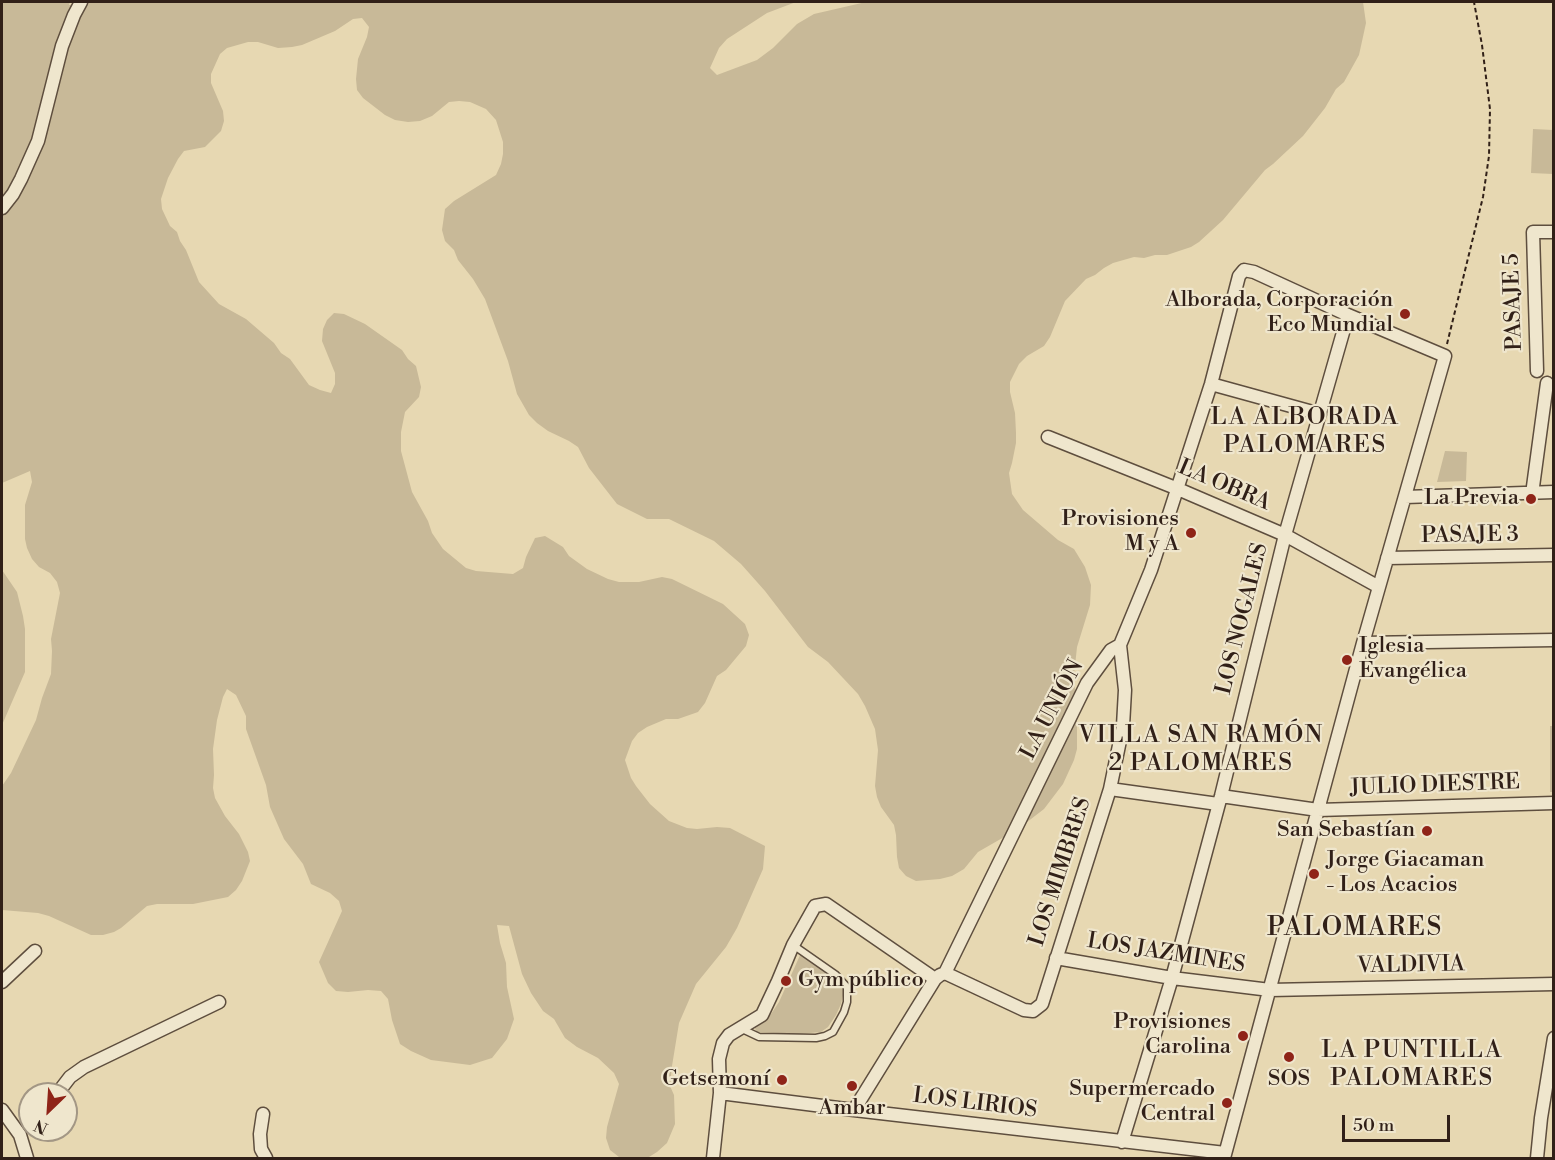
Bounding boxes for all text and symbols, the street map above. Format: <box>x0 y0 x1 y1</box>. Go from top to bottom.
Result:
street label: PASAJE 5 <box>1499 253 1529 351</box>
place label: Alborada, Corporación Eco Mundial <box>1166 288 1393 340</box>
marker: Alborada, Corporación Eco Mundial <box>1398 307 1412 321</box>
district label: LA ALBORADA PALOMARES <box>1211 404 1399 460</box>
street label: LA OBRA <box>1174 455 1274 517</box>
place label: La Previa <box>1424 486 1519 512</box>
marker: La Previa <box>1524 492 1538 506</box>
place label: Provisiones M y A <box>1061 507 1179 558</box>
street label: PASAJE 3 <box>1421 522 1519 550</box>
marker: Provisiones M y A <box>1184 526 1198 540</box>
street label: LOS NOGALES <box>1211 541 1275 697</box>
place label: Iglesia Evangélica <box>1359 634 1467 686</box>
marker: Iglesia Evangélica <box>1340 653 1354 667</box>
street label: LA UNIÓN <box>1016 656 1090 764</box>
district label: VILLA SAN RAMÓN 2 PALOMARES <box>1078 722 1324 778</box>
street label: JULIO DIESTRE <box>1350 770 1520 802</box>
street label: LOS MIMBRES <box>1025 794 1097 950</box>
place label: San Sebastían <box>1277 818 1415 844</box>
marker: San Sebastían <box>1420 824 1434 838</box>
place label: Jorge Giacaman - Los Acacios <box>1326 848 1484 900</box>
marker: Jorge Giacaman - Los Acacios <box>1307 867 1321 881</box>
district label: PALOMARES <box>1267 913 1443 945</box>
street label: LOS JAZMINES <box>1085 928 1247 980</box>
street label: VALDIVIA <box>1357 952 1465 980</box>
place label: Gym público <box>798 968 924 994</box>
marker: Gym público <box>779 974 793 988</box>
place label: Provisiones Carolina <box>1113 1010 1231 1062</box>
marker: Provisiones Carolina <box>1236 1029 1250 1043</box>
district label: LA PUNTILLA PALOMARES <box>1321 1037 1503 1093</box>
marker: SOS <box>1282 1050 1296 1064</box>
place label: Getsemoní <box>662 1067 770 1093</box>
place label: SOS <box>1268 1067 1310 1093</box>
marker: Getsemoní <box>775 1073 789 1087</box>
place label: Supermercado Central <box>1069 1077 1215 1128</box>
marker: Ambar <box>845 1079 859 1093</box>
north arrow <box>18 1082 78 1142</box>
street label: LOS LIRIOS <box>911 1083 1039 1125</box>
place label: Ambar <box>818 1096 886 1122</box>
marker: Supermercado Central <box>1220 1096 1234 1110</box>
scale bar <box>1345 1103 1453 1141</box>
text: 50 m <box>1353 1114 1394 1137</box>
text: N <box>31 1115 51 1138</box>

